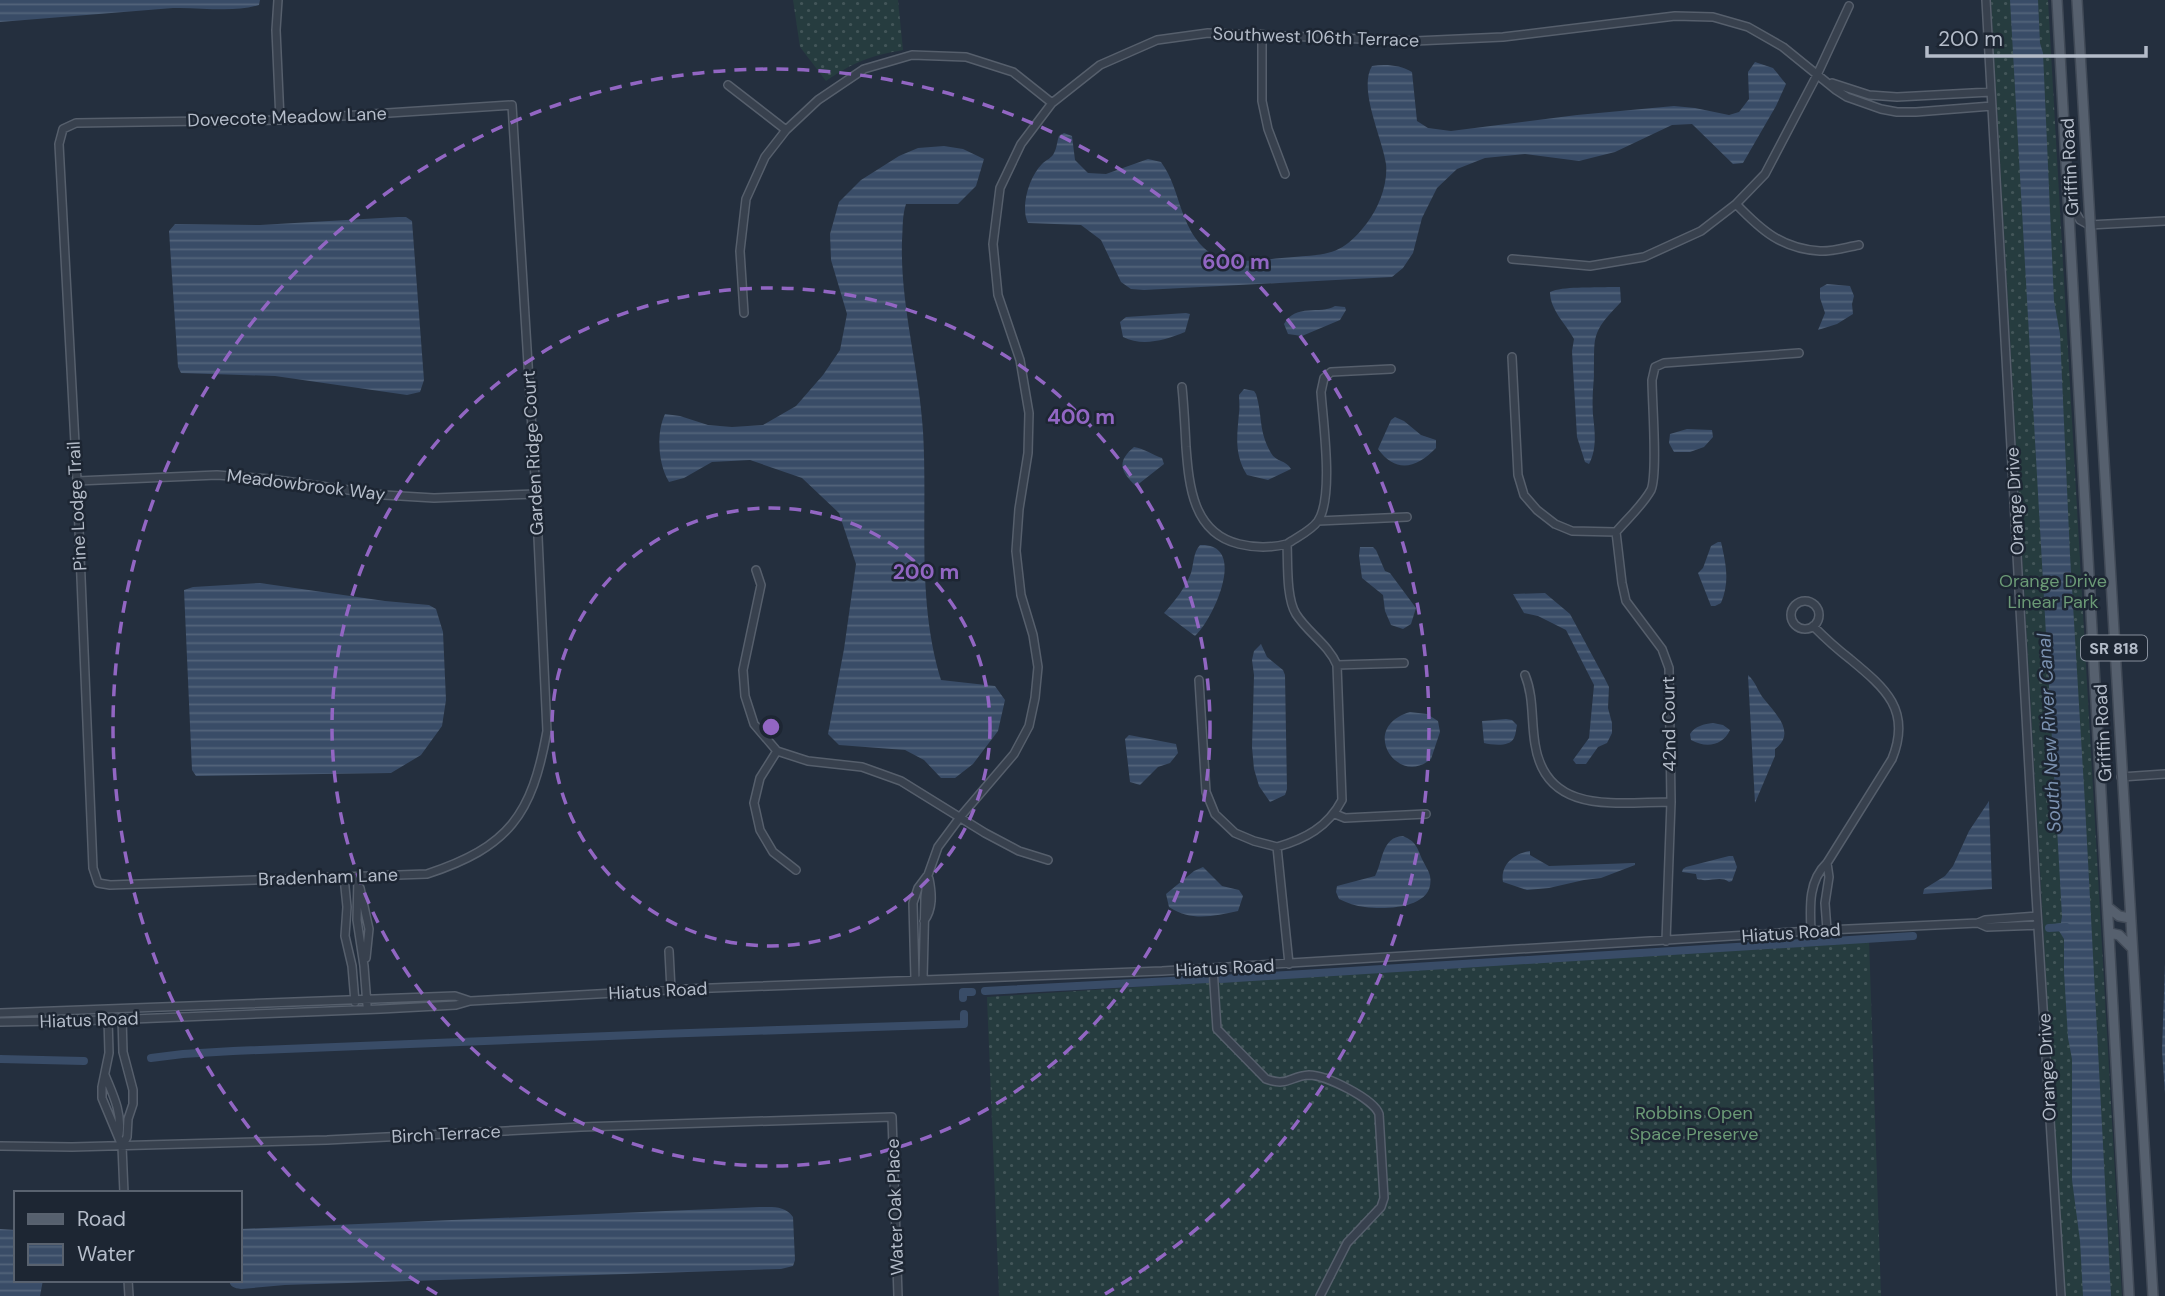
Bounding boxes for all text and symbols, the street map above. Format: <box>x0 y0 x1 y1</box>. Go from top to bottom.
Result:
scale bar <box>1927 14 2146 58</box>
street label: Southwest 106th Terrace <box>1212 21 1420 53</box>
text: 200 m <box>1938 25 2003 53</box>
street label: Dovecote Meadow Lane <box>187 102 387 132</box>
street label: Griffin Road <box>2055 117 2085 217</box>
text: 600 m <box>1202 248 1270 276</box>
street label: Garden Ridge Court <box>517 370 549 536</box>
text: 400 m <box>1047 403 1115 431</box>
street label: Pine Lodge Trail <box>62 441 92 571</box>
street label: Orange Drive <box>2000 446 2030 556</box>
street label: Meadowbrook Way <box>225 463 387 507</box>
text: 200 m <box>893 558 959 586</box>
park label: Orange Drive Linear Park <box>1999 569 2107 614</box>
water label: South New River Canal <box>2031 632 2067 833</box>
road number: SR 818 <box>2081 636 2147 660</box>
street label: 42nd Court <box>1656 676 1682 772</box>
street label: Griffin Road <box>2088 683 2118 783</box>
centre of rings <box>759 715 783 739</box>
street label: Bradenham Lane <box>258 863 398 891</box>
street label: Hiatus Road <box>1741 918 1841 948</box>
street label: Hiatus Road <box>1175 953 1275 983</box>
street label: Hiatus Road <box>608 976 708 1006</box>
street label: Hiatus Road <box>39 1006 139 1034</box>
street label: Orange Drive <box>2032 1012 2062 1122</box>
park label: Robbins Open Space Preserve <box>1630 1101 1758 1146</box>
street label: Birch Terrace <box>391 1119 501 1149</box>
street label: Water Oak Place <box>881 1138 909 1276</box>
legend <box>14 1191 242 1282</box>
text: Road <box>77 1205 126 1233</box>
text: Water <box>77 1240 135 1268</box>

